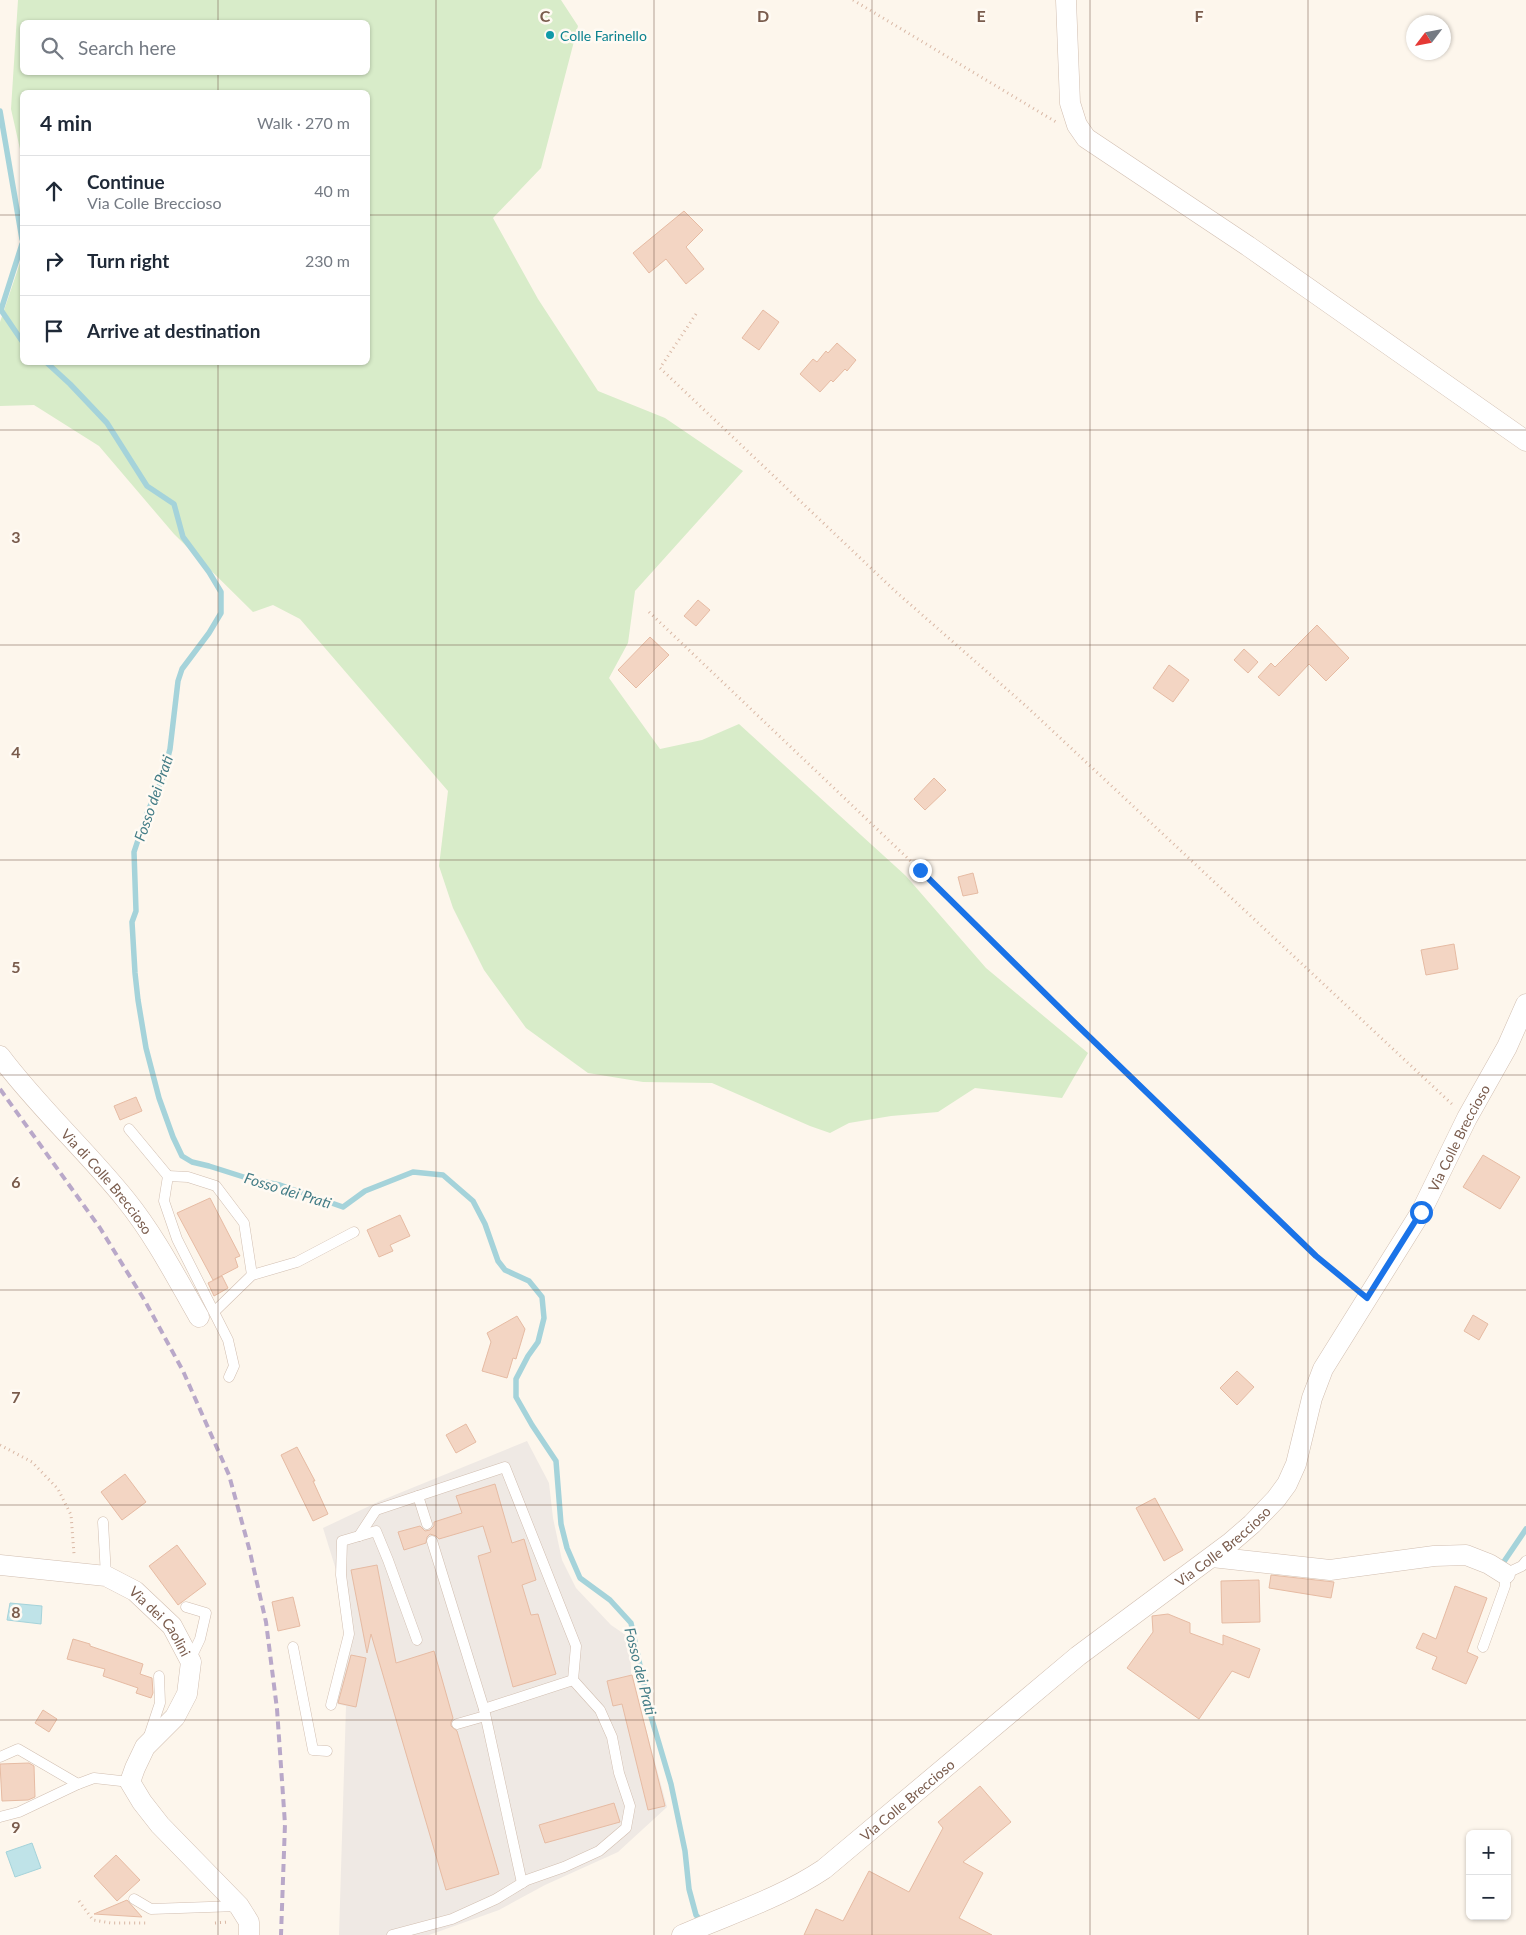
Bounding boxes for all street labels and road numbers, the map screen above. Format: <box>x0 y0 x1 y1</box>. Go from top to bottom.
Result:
street label: Via Colle Breccioso <box>1424 1081 1493 1194</box>
street label: Via di Colle Breccioso <box>58 1125 157 1237</box>
street label: Via Colle Breccioso <box>1171 1502 1274 1590</box>
street label: Via dei Caolini <box>126 1582 195 1659</box>
street label: Via Colle Breccioso <box>856 1755 958 1844</box>

